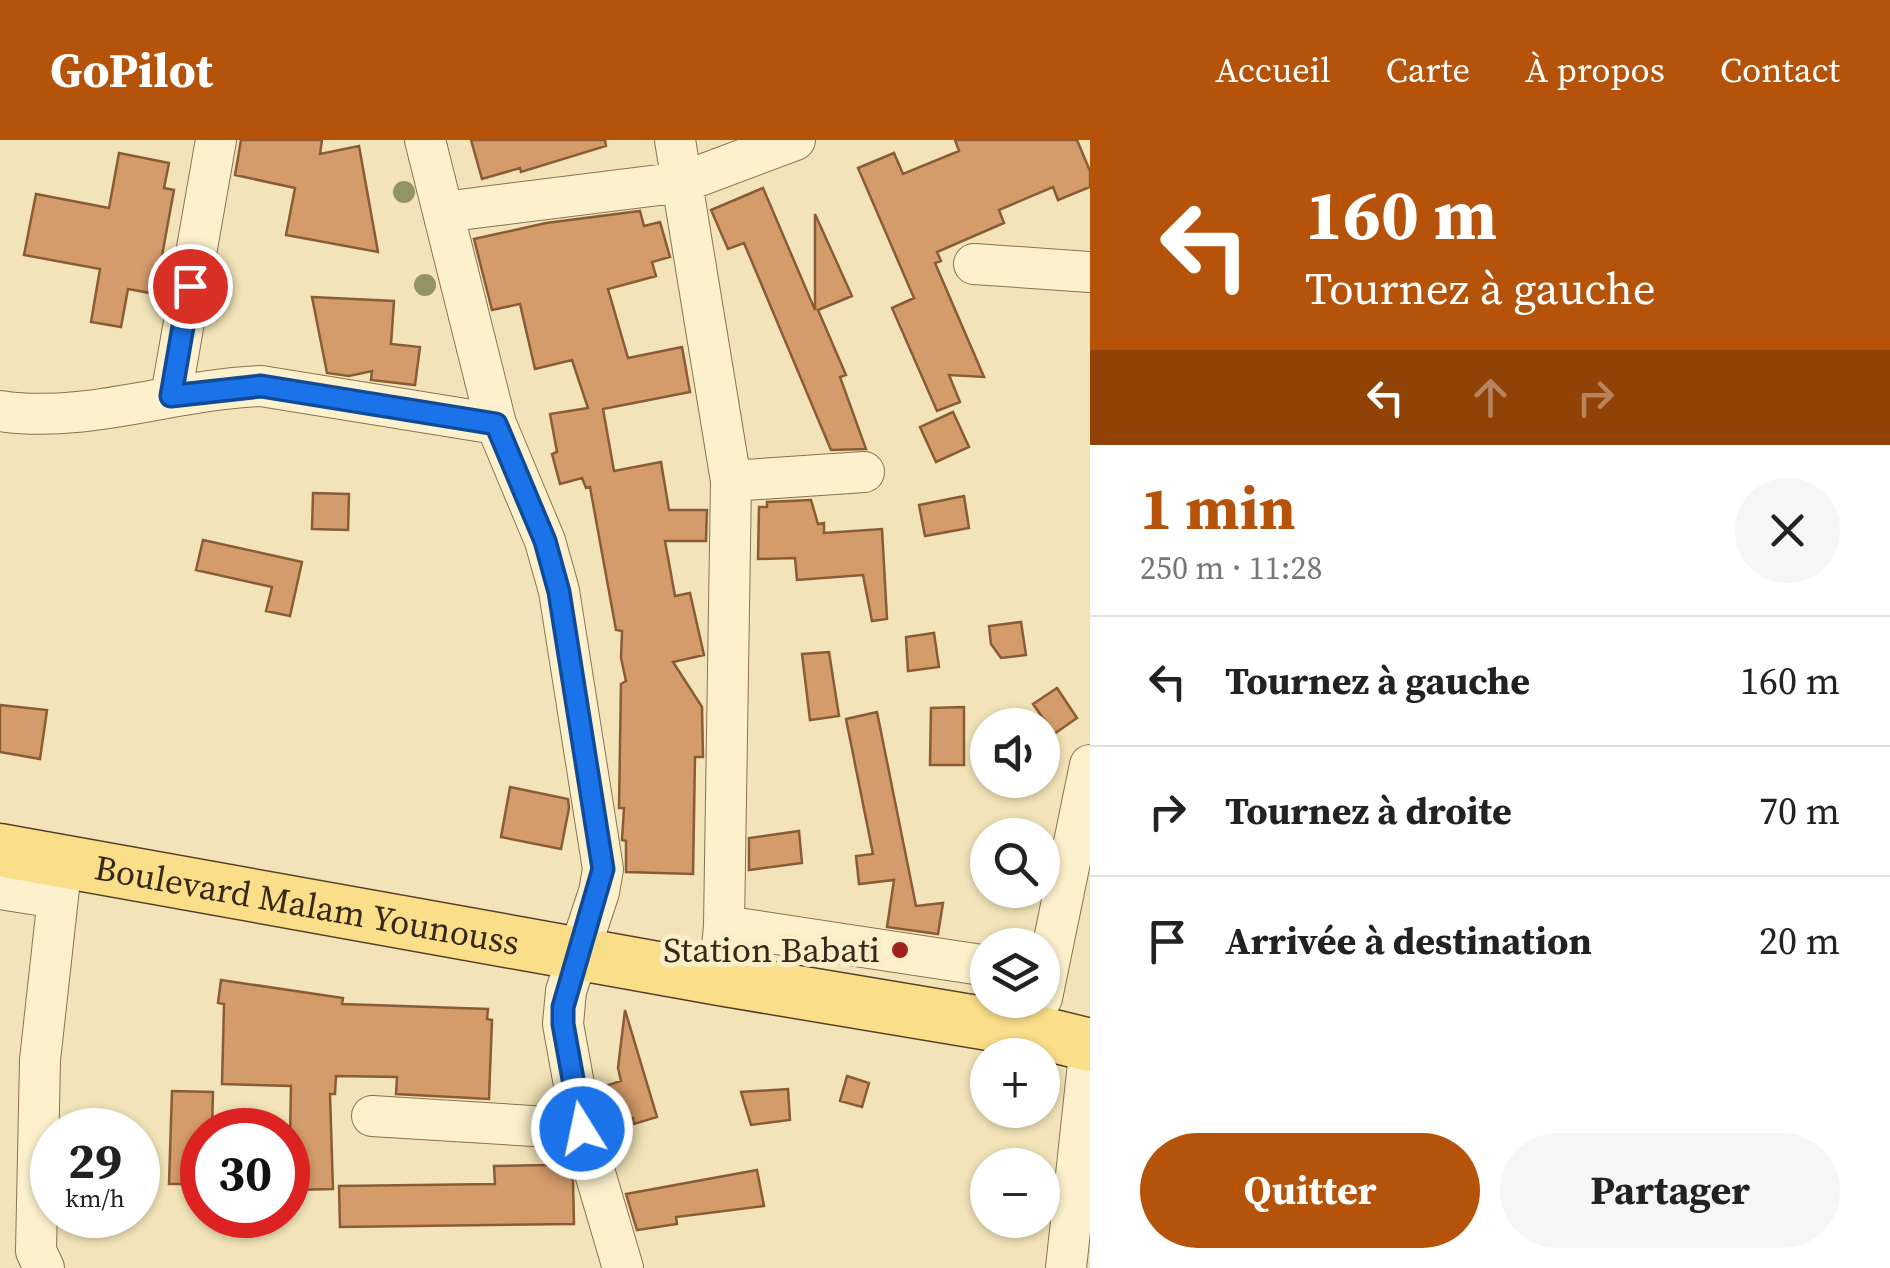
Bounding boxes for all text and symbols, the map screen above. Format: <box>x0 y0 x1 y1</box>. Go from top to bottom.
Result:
text: GoPilot <box>50 37 213 103</box>
text: Accueil <box>1215 46 1331 94</box>
text: Carte <box>1386 46 1470 94</box>
text: À propos <box>1525 46 1665 94</box>
text: Contact <box>1720 46 1840 94</box>
text: 160 m <box>1305 166 1497 262</box>
icon: left <box>1140 180 1270 310</box>
pin <box>148 244 233 329</box>
text: Tournez à gauche <box>1305 257 1656 319</box>
icon: arrive <box>163 259 218 314</box>
icon: left <box>1358 370 1413 425</box>
icon: ahead <box>1463 370 1518 425</box>
icon: right <box>1568 370 1623 425</box>
text: 1 min <box>1140 467 1296 549</box>
button: close <box>1735 478 1840 583</box>
text: 250 m · 11:28 <box>1140 546 1322 590</box>
icon: left <box>1140 654 1195 709</box>
text: Tournez à gauche <box>1225 655 1530 707</box>
text: 160 m <box>1740 655 1840 707</box>
map controls <box>970 708 1060 1238</box>
button: sound <box>970 708 1060 798</box>
icon: right <box>1140 784 1195 839</box>
text: Tournez à droite <box>1225 785 1512 837</box>
text: 70 m <box>1759 785 1840 837</box>
button: search <box>970 818 1060 908</box>
street label: Boulevard Malam Younouss <box>91 843 523 967</box>
icon: arrive <box>1140 914 1195 969</box>
text: Arrivée à destination <box>1225 915 1592 967</box>
text: 20 m <box>1759 915 1840 967</box>
place label: Station Babati <box>663 926 880 974</box>
button: layers <box>970 928 1060 1018</box>
marker: Station Babati <box>889 939 911 961</box>
button: + <box>970 1038 1060 1128</box>
position arrow <box>530 1077 634 1181</box>
speed limit sign: 30 <box>180 1108 310 1238</box>
text: 29 <box>68 1126 122 1195</box>
button: Quitter <box>1140 1133 1480 1248</box>
button: Partager <box>1500 1133 1840 1248</box>
button: − <box>970 1148 1060 1238</box>
text: km/h <box>65 1181 125 1215</box>

